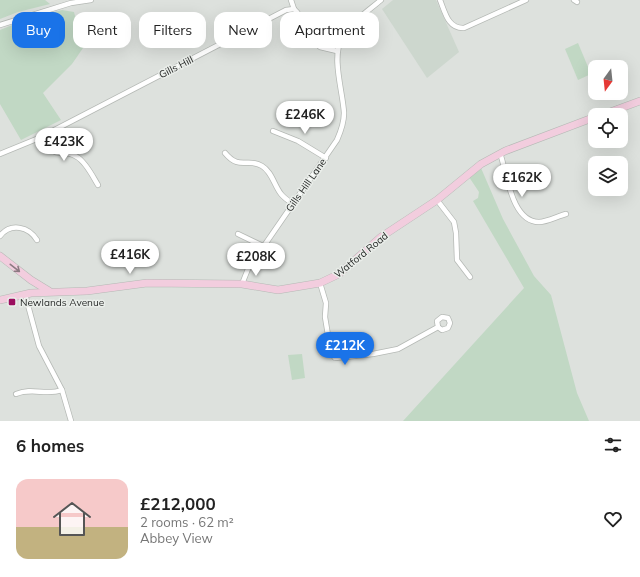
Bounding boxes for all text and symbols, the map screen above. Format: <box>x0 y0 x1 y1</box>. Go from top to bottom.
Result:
chip: Buy <box>12 12 65 48</box>
chip: Rent <box>73 12 131 48</box>
chip: Filters <box>139 12 206 48</box>
chip: New <box>214 12 272 48</box>
chip: Apartment <box>280 12 379 48</box>
street label: Gills Hill <box>157 53 195 81</box>
north arrow <box>588 60 628 100</box>
map controls <box>588 60 628 196</box>
pin: £246K <box>277 101 333 135</box>
text: £246K <box>285 106 325 122</box>
button: locate <box>588 108 628 148</box>
pin: £423K <box>36 128 92 162</box>
text: £423K <box>44 133 84 149</box>
street label: Gills Hill Lane <box>283 156 329 214</box>
button: layers <box>588 156 628 196</box>
pin: £162K <box>494 164 550 198</box>
text: £162K <box>502 169 542 185</box>
street label: Watford Road <box>331 229 391 281</box>
pin: £416K <box>102 241 158 275</box>
pin: £208K <box>228 243 284 277</box>
text: £416K <box>110 246 150 262</box>
text: £208K <box>236 248 276 264</box>
one-way arrow <box>10 264 21 272</box>
place label: Newlands Avenue <box>20 296 104 309</box>
marker: Newlands Avenue <box>7 297 17 307</box>
pin: £212K <box>317 332 373 366</box>
text: £212K <box>325 337 365 353</box>
icon: filters <box>602 434 624 456</box>
text: 6 homes <box>16 435 84 456</box>
text: £212,000 <box>140 493 216 514</box>
icon: home <box>48 495 96 543</box>
icon: heart <box>602 508 624 530</box>
text: 2 rooms · 62 m² <box>140 514 234 530</box>
text: Abbey View <box>140 530 213 546</box>

